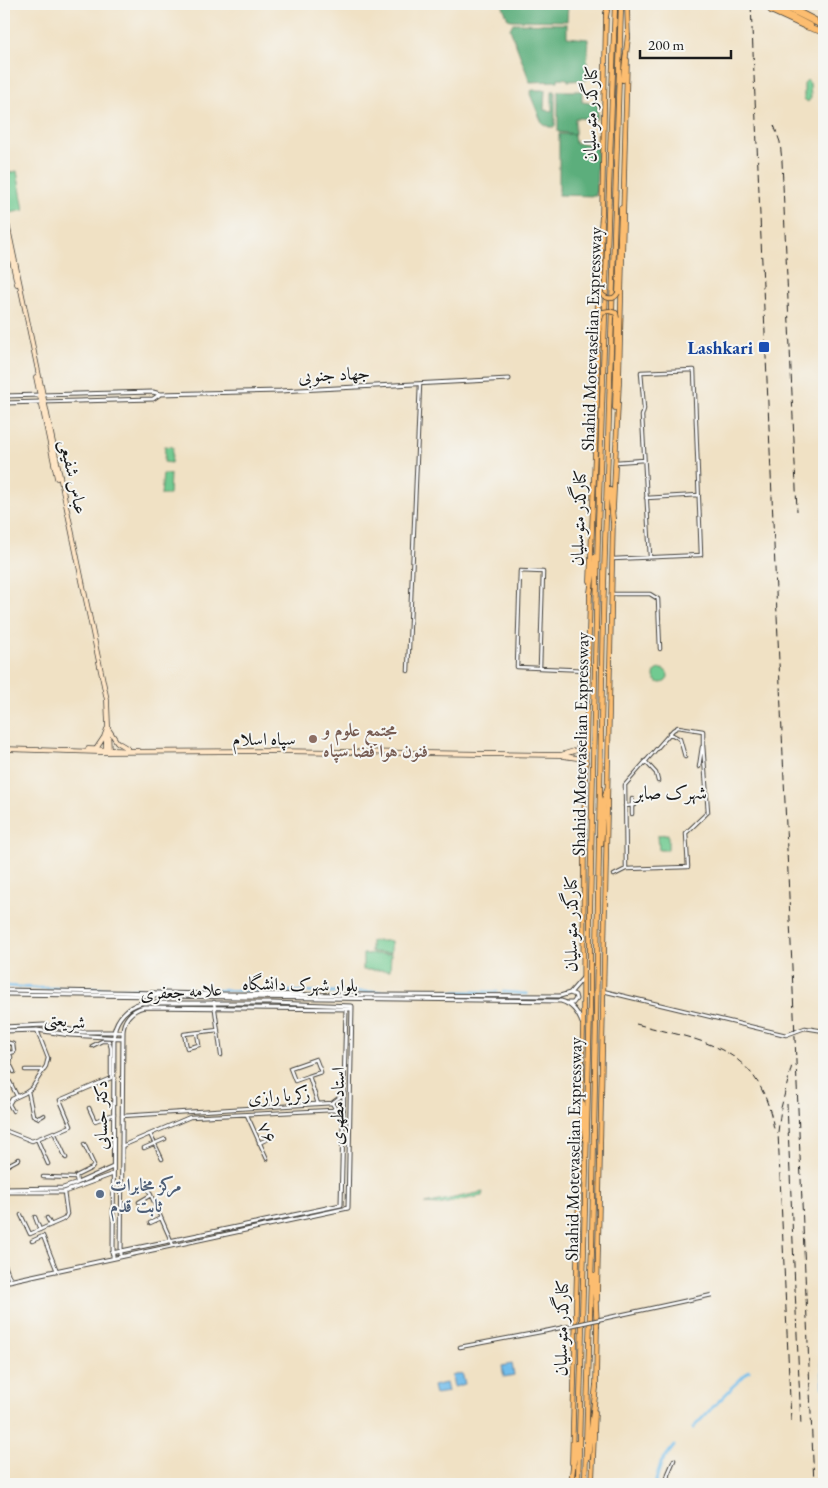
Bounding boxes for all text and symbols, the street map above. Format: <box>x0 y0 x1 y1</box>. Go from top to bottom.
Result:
scale bar <box>640 28 732 60</box>
text: 200 m <box>648 35 685 54</box>
street label: کنارگذر متوسلیان <box>577 65 602 162</box>
street label: Shahid Motevaselian Expressway <box>576 226 606 451</box>
place label: Lashkari <box>688 336 754 359</box>
marker: Lashkari <box>757 340 771 354</box>
street label: جهاد جنوبی <box>298 361 371 389</box>
street label: عباس شفیعی <box>53 438 93 517</box>
street label: کنارگذر متوسلیان <box>564 469 591 567</box>
street label: Shahid Motevaselian Expressway <box>567 632 593 856</box>
place label: مجتمع علوم و فنون هوا فضا سپاه <box>321 718 428 763</box>
street label: سپاه اسلام <box>232 727 296 755</box>
marker: مجتمع علوم و فنون هوا فضا سپاه <box>307 733 319 745</box>
district label: شهرک صابر <box>633 780 707 805</box>
street label: کنارگذر متوسلیان <box>558 876 582 972</box>
street label: بلوار شهرک دانشگاه <box>242 971 358 998</box>
street label: علامه جعفری <box>139 977 223 1006</box>
street label: شریعتی <box>43 1006 87 1036</box>
street label: Shahid Motevaselian Expressway <box>560 1037 586 1261</box>
street label: استاد مطهری <box>325 1067 350 1145</box>
street label: دکتر حسابی <box>89 1080 114 1150</box>
street label: زکریا رازی <box>247 1081 311 1109</box>
street label: ۷۶ <box>253 1118 283 1146</box>
place label: مرکز مخابرات ثابت قدم <box>110 1173 181 1222</box>
marker: مرکز مخابرات ثابت قدم <box>94 1188 106 1200</box>
street label: کنارگذر متوسلیان <box>548 1279 573 1376</box>

